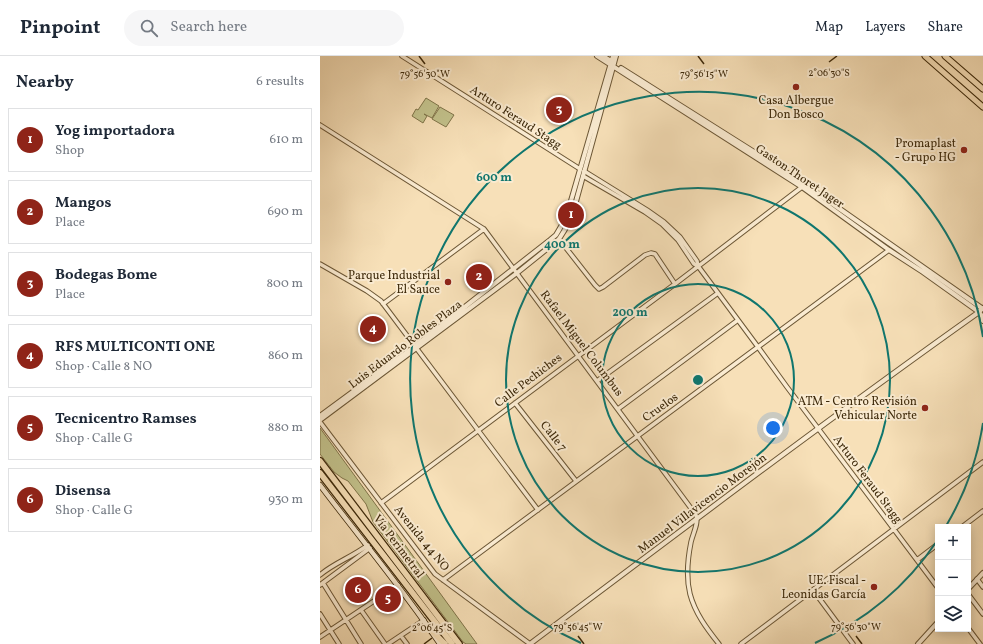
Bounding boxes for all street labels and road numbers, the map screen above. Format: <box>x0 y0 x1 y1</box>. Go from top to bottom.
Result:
street label: Arturo Feraud Stagg <box>467 82 564 153</box>
street label: Gaston Thoret Jager <box>752 141 847 213</box>
street label: Rafael Miguel Columbus <box>536 287 626 400</box>
street label: Luis Eduardo Robles Plaza <box>346 297 466 393</box>
street label: Calle Pechiches <box>492 350 566 411</box>
street label: Cruelos <box>640 389 682 426</box>
street label: Calle 7 <box>536 418 570 455</box>
street label: Arturo Feraud Stagg <box>829 432 906 527</box>
street label: Manuel Villavicencio Morejón <box>635 450 770 558</box>
street label: Avenida 44 NO <box>390 503 453 575</box>
street label: Vía Perimetral <box>369 512 428 582</box>

